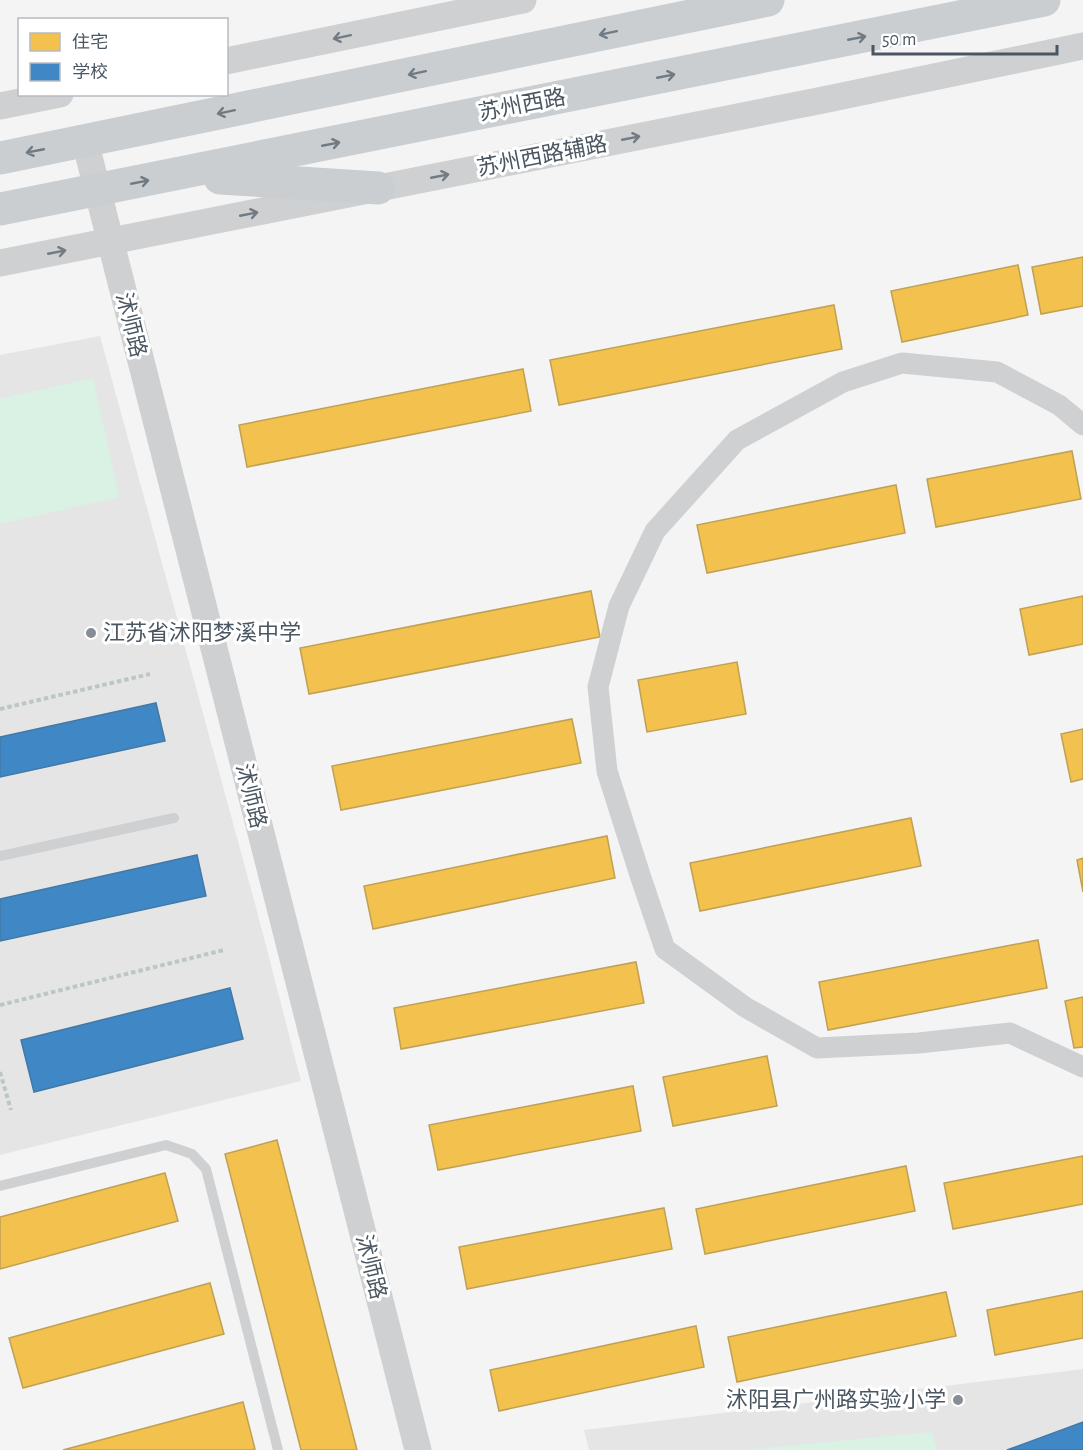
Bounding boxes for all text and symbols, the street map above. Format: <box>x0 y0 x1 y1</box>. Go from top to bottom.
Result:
legend <box>18 18 228 96</box>
scale bar <box>873 18 1058 56</box>
one-way arrow <box>599 28 618 39</box>
text: 50 m <box>882 31 916 49</box>
text: 住宅 <box>72 32 108 52</box>
one-way arrow <box>333 32 353 43</box>
one-way arrow <box>847 32 867 43</box>
text: 学校 <box>72 62 108 82</box>
one-way arrow <box>408 68 427 79</box>
one-way arrow <box>656 70 676 81</box>
street label: 苏州西路 <box>477 85 567 124</box>
one-way arrow <box>217 107 236 118</box>
street label: 苏州西路辅路 <box>475 132 609 179</box>
one-way arrow <box>621 132 641 143</box>
one-way arrow <box>321 138 340 149</box>
one-way arrow <box>26 146 45 157</box>
one-way arrow <box>430 170 449 181</box>
one-way arrow <box>130 176 149 187</box>
one-way arrow <box>238 208 258 219</box>
one-way arrow <box>47 246 67 257</box>
street label: 沭师路 <box>112 290 151 360</box>
place label: 江苏省沭阳梦溪中学 <box>103 621 301 644</box>
marker: 江苏省沭阳梦溪中学 <box>84 626 98 640</box>
street label: 沭师路 <box>232 761 271 831</box>
street label: 沭师路 <box>352 1232 391 1302</box>
place label: 沭阳县广州路实验小学 <box>726 1388 946 1411</box>
marker: 沭阳县广州路实验小学 <box>951 1393 965 1407</box>

